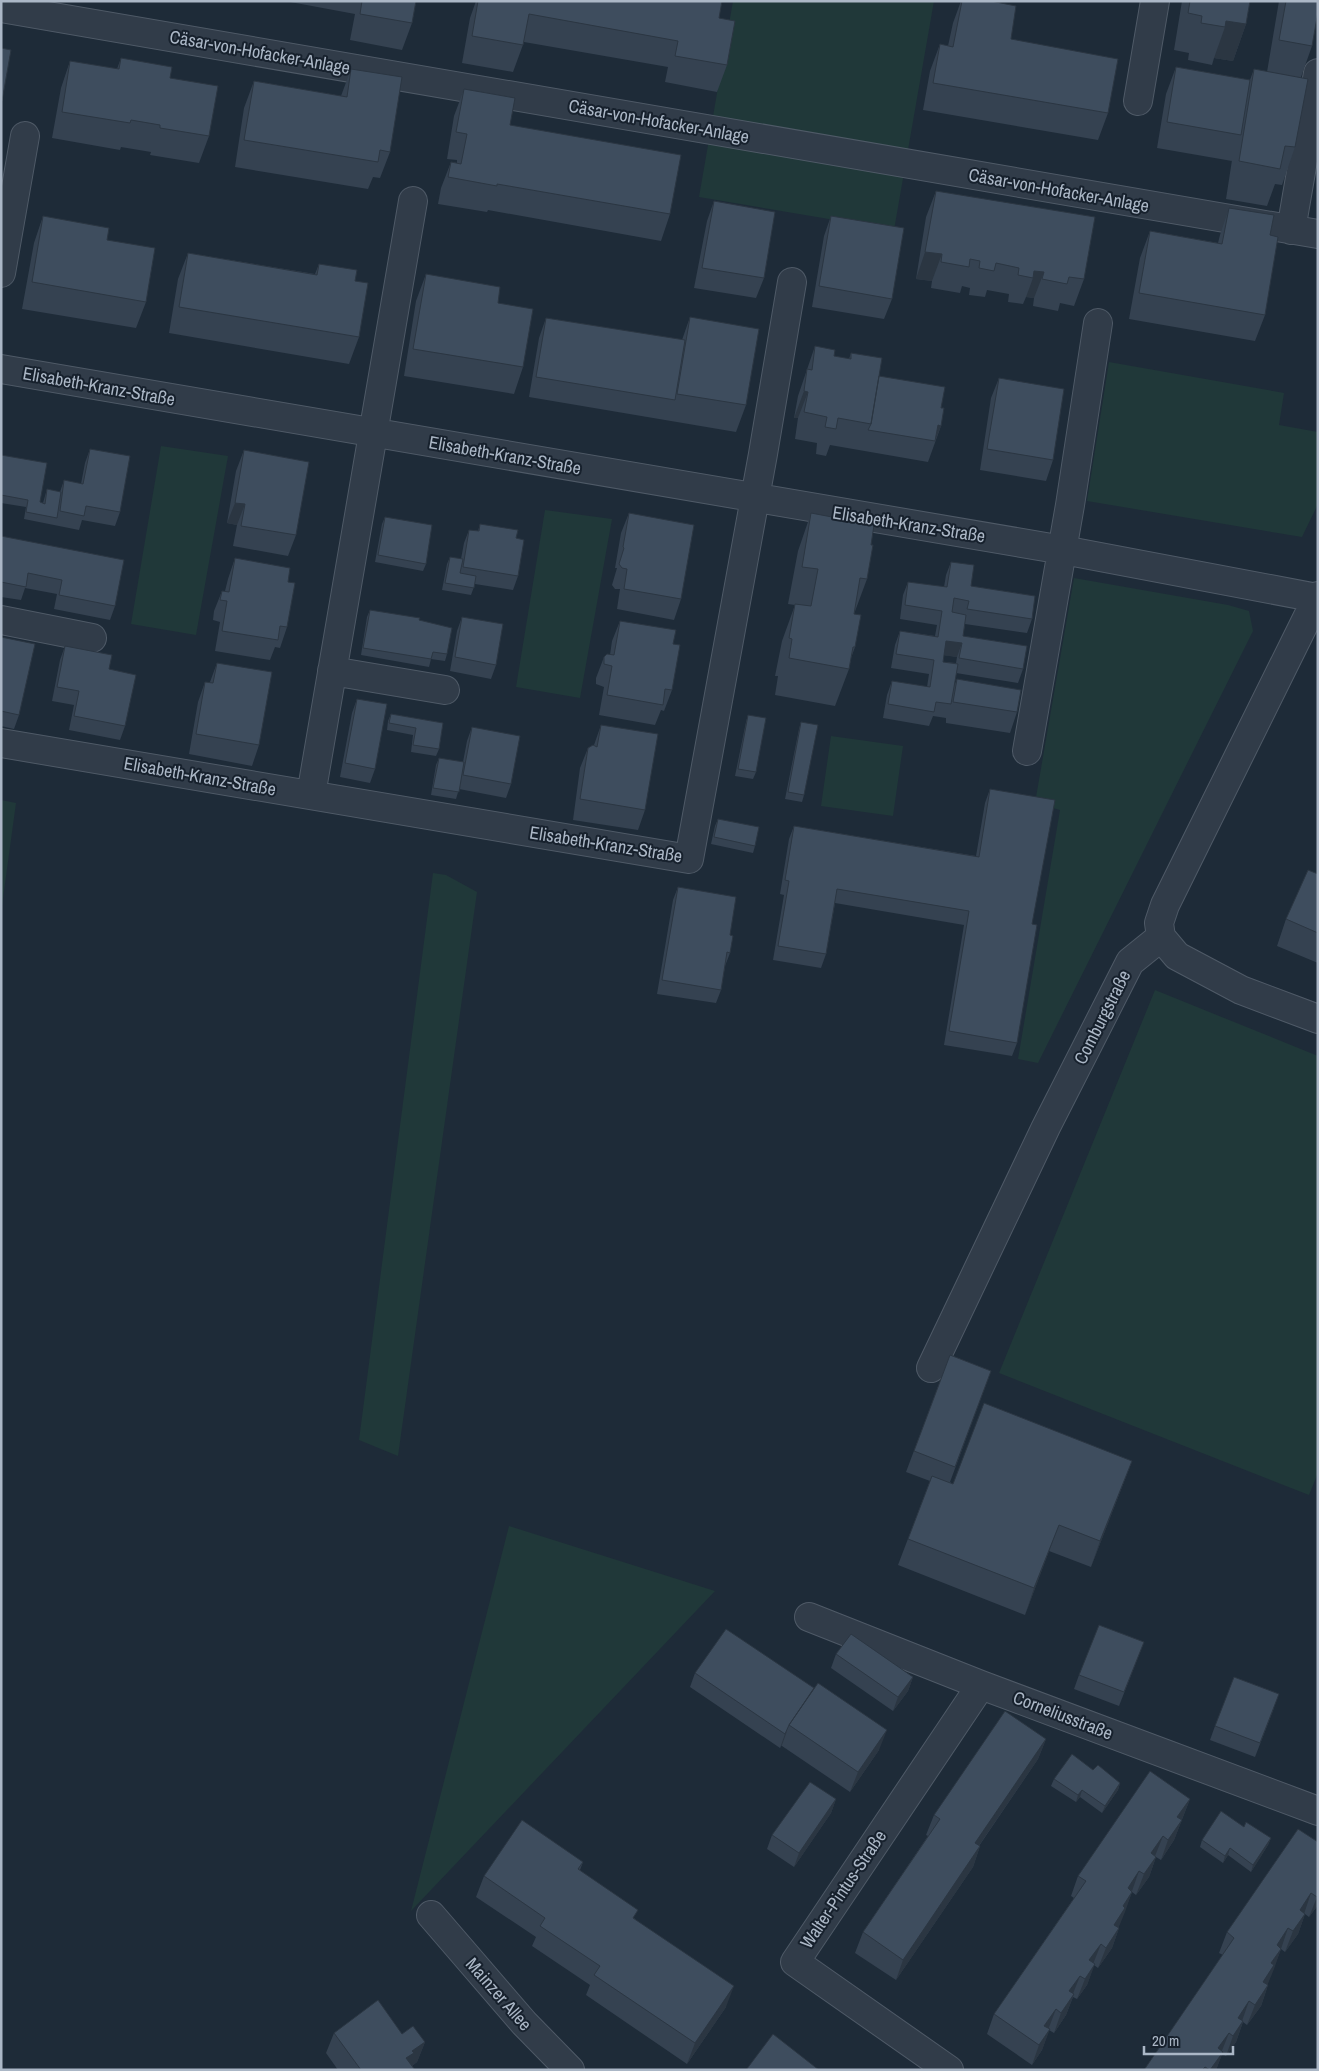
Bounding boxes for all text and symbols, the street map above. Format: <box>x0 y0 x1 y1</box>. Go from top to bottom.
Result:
street label: Cäsar-von-Hofacker-Anlage <box>168 24 352 80</box>
street label: Cäsar-von-Hofacker-Anlage <box>567 93 751 149</box>
street label: Cäsar-von-Hofacker-Anlage <box>967 162 1151 218</box>
street label: Elisabeth-Kranz-Straße <box>21 360 177 412</box>
street label: Elisabeth-Kranz-Straße <box>427 429 583 481</box>
street label: Elisabeth-Kranz-Straße <box>831 500 987 548</box>
street label: Elisabeth-Kranz-Straße <box>122 750 278 802</box>
street label: Elisabeth-Kranz-Straße <box>528 820 684 868</box>
street label: Comburgstraße <box>1068 966 1136 1068</box>
street label: Corneliusstraße <box>1010 1685 1116 1745</box>
street label: Walter-Pintus-Straße <box>794 1825 892 1953</box>
street label: Mainzer Allee <box>460 1952 538 2036</box>
scale bar <box>1144 2024 1233 2056</box>
text: 20 m <box>1152 2030 1179 2051</box>

